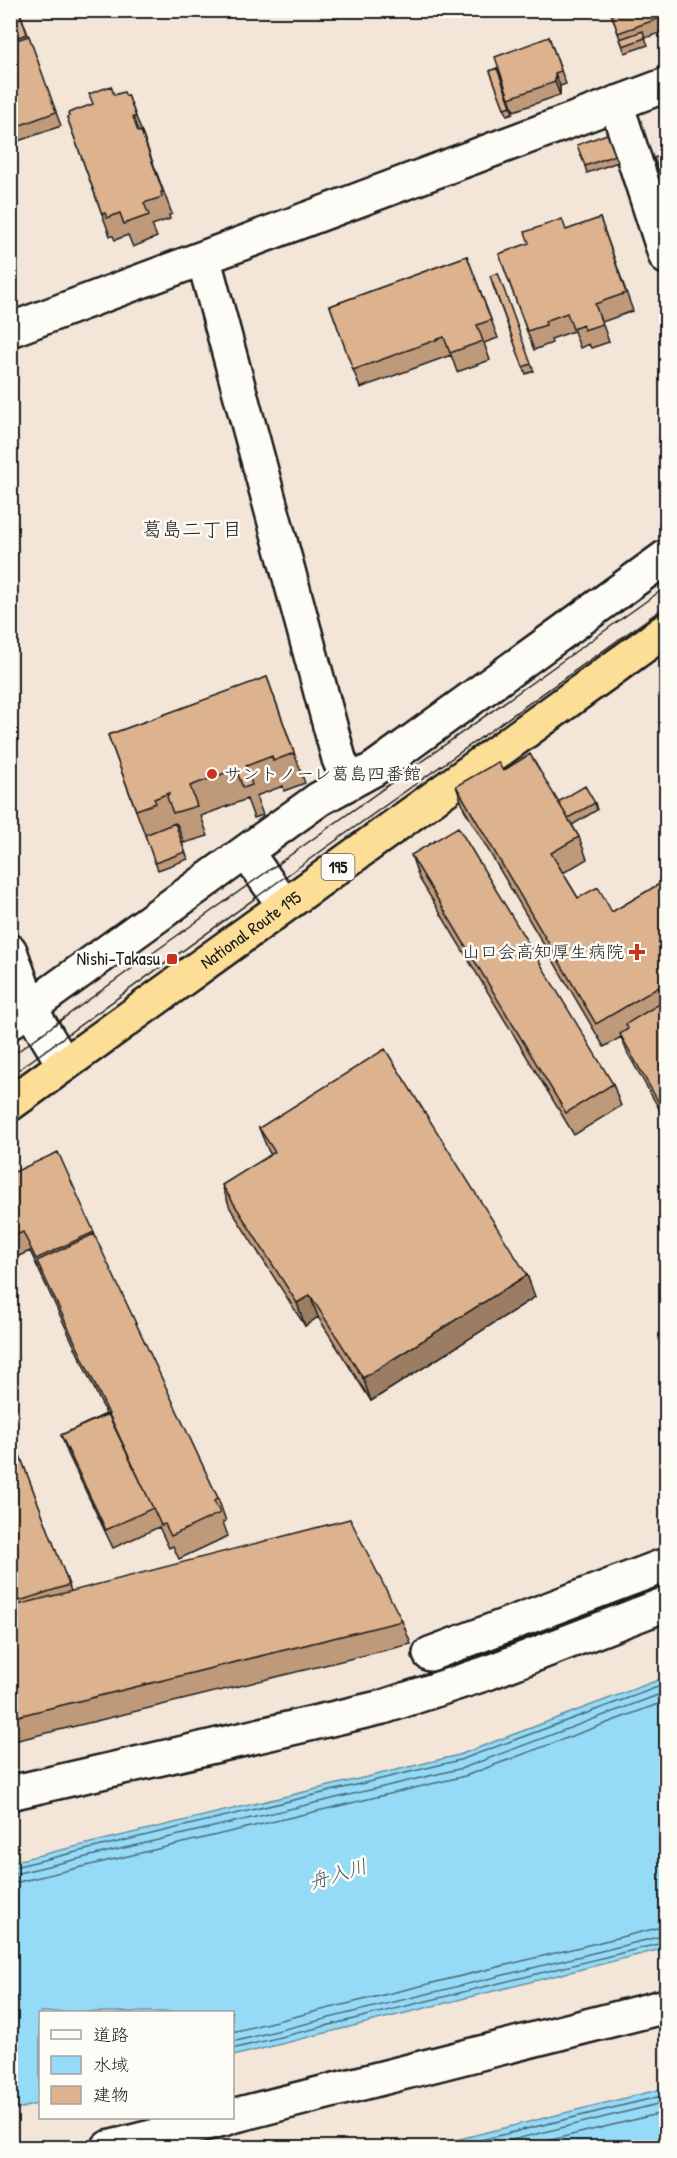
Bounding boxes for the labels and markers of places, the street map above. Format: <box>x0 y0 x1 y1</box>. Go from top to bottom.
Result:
place label: サントノーレ葛島四番館 <box>224 761 421 786</box>
marker: サントノーレ葛島四番館 <box>205 767 219 781</box>
place label: 山口会高知厚生病院 <box>462 939 624 964</box>
marker: 山口会高知厚生病院 <box>628 943 646 961</box>
place label: Nishi-Takasu <box>76 946 160 971</box>
marker: Nishi-Takasu <box>165 952 179 966</box>

